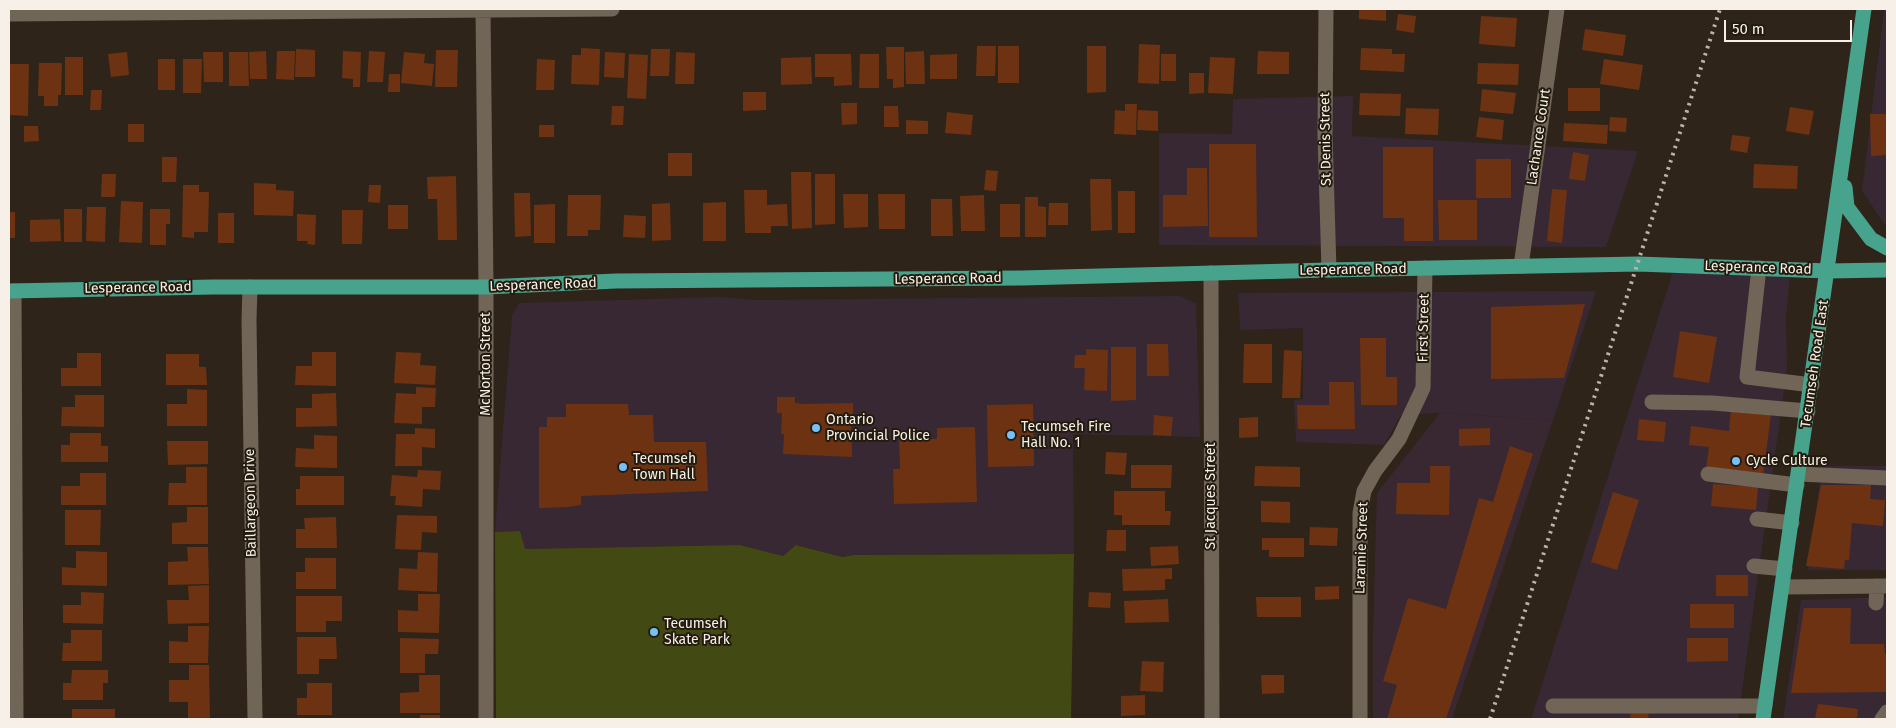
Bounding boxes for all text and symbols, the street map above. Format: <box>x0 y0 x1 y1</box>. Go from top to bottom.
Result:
scale bar <box>1726 10 1854 42</box>
text: 50 m <box>1732 20 1765 38</box>
street label: Lachance Court <box>1524 88 1554 186</box>
street label: St Denis Street <box>1317 92 1335 186</box>
street label: Lesperance Road <box>1704 258 1812 278</box>
street label: Lesperance Road <box>1299 261 1407 279</box>
street label: Lesperance Road <box>894 270 1002 288</box>
street label: Lesperance Road <box>489 275 597 295</box>
street label: Lesperance Road <box>84 279 192 297</box>
street label: First Street <box>1415 293 1433 363</box>
street label: Tecumseh Road East <box>1798 299 1832 429</box>
street label: McNorton Street <box>478 312 494 416</box>
place label: Ontario Provincial Police <box>826 412 930 444</box>
place label: Tecumseh Fire Hall No. 1 <box>1021 419 1111 452</box>
marker: Ontario Provincial Police <box>810 422 822 434</box>
marker: Tecumseh Fire Hall No. 1 <box>1005 429 1017 441</box>
street label: St Jacques Street <box>1203 442 1219 550</box>
street label: Baillargeon Drive <box>242 449 260 557</box>
place label: Tecumseh Town Hall <box>633 451 696 484</box>
place label: Cycle Culture <box>1746 453 1828 469</box>
marker: Cycle Culture <box>1730 455 1742 467</box>
marker: Tecumseh Town Hall <box>617 461 629 473</box>
street label: Laramie Street <box>1352 502 1372 594</box>
place label: Tecumseh Skate Park <box>664 616 730 648</box>
marker: Tecumseh Skate Park <box>648 626 660 638</box>

